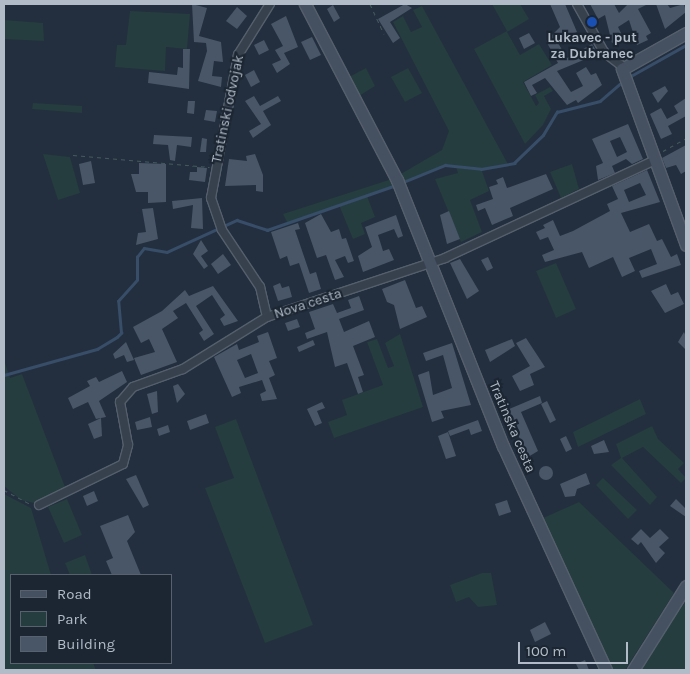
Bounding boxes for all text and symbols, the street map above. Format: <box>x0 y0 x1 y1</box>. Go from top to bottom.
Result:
marker: Lukavec - put za Dubranec <box>586 16 598 28</box>
place label: Lukavec - put za Dubranec <box>547 30 637 62</box>
street label: Tratinski odvojak <box>208 53 248 165</box>
street label: Nova cesta <box>272 285 344 323</box>
street label: Tratinska cesta <box>485 379 539 475</box>
legend <box>10 574 172 664</box>
text: Road <box>57 585 92 603</box>
text: Park <box>57 610 87 628</box>
scale bar <box>520 632 630 664</box>
text: Building <box>57 635 115 653</box>
text: 100 m <box>526 642 566 660</box>

